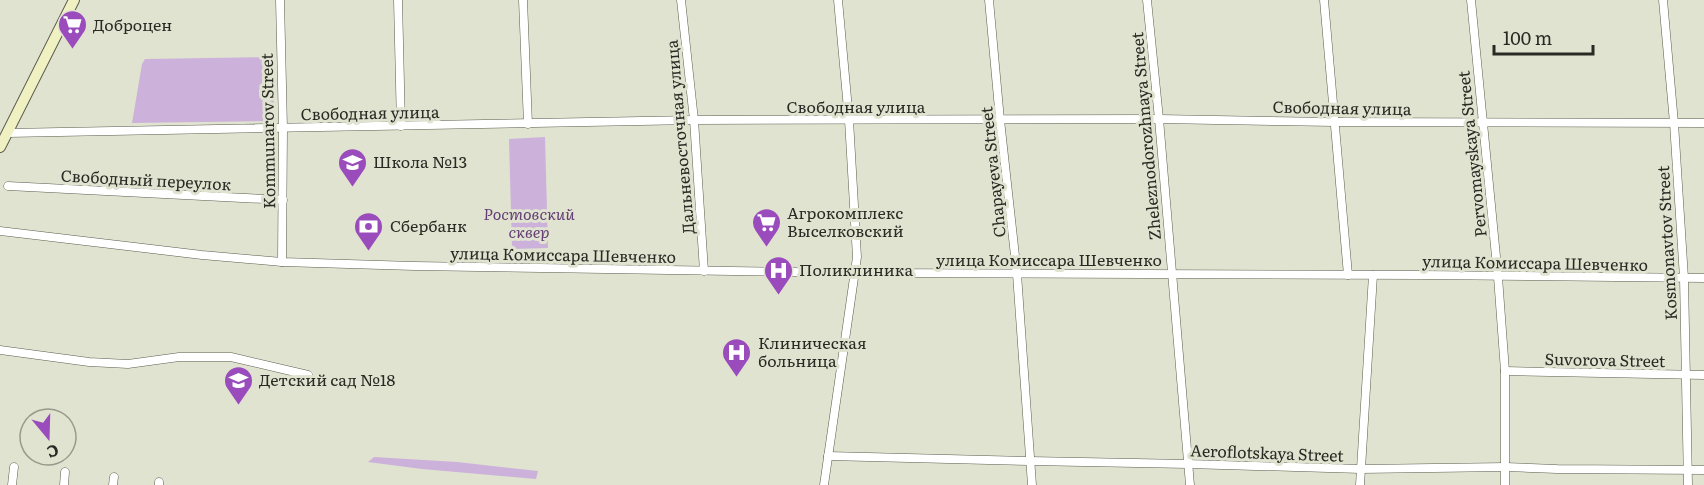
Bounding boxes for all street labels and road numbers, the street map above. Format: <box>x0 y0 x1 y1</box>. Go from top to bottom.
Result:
street label: Zheleznodorozhnaya Street <box>1124 31 1166 241</box>
street label: Дальневосточная улица <box>659 39 699 235</box>
street label: Kommunarov Street <box>254 52 280 209</box>
street label: Pervomayskaya Street <box>1450 69 1492 238</box>
street label: Свободная улица <box>787 94 926 118</box>
street label: Свободная улица <box>1272 94 1412 120</box>
street label: Свободная улица <box>300 99 440 125</box>
street label: Chapayeva Street <box>973 105 1011 239</box>
street label: Свободный переулок <box>60 163 232 195</box>
street label: Kosmonavtov Street <box>1650 165 1682 321</box>
street label: улица Комиссара Шевченко <box>450 240 676 268</box>
street label: улица Комиссара Шевченко <box>936 247 1162 271</box>
street label: улица Комиссара Шевченко <box>1422 248 1648 276</box>
street label: Suvorova Street <box>1544 346 1666 372</box>
street label: Aeroflotskaya Street <box>1190 437 1345 467</box>

